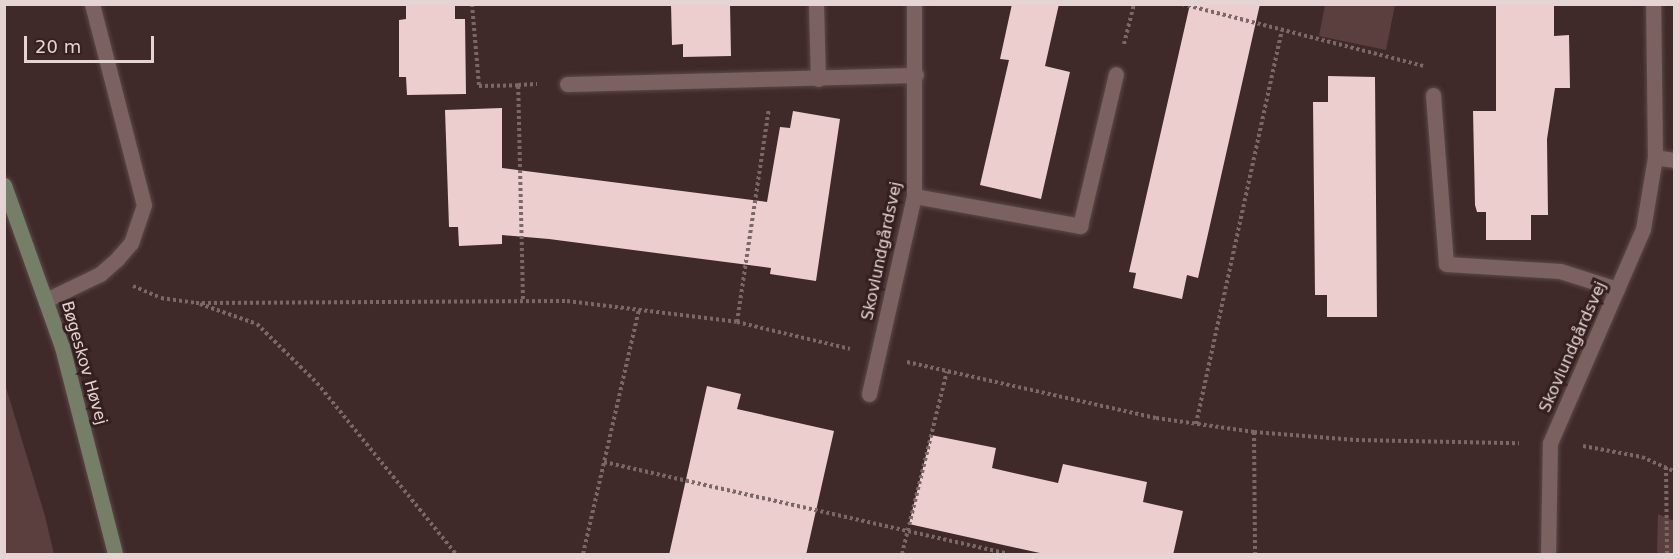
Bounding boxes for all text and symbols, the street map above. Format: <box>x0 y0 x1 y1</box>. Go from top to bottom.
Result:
scale bar <box>27 24 158 62</box>
text: 20 m <box>35 36 81 57</box>
street label: Skovlundgårdsvej <box>858 180 906 322</box>
street label: Skovlundgårdsvej <box>1535 278 1611 416</box>
street label: Bøgeskov Høvej <box>57 299 111 427</box>

